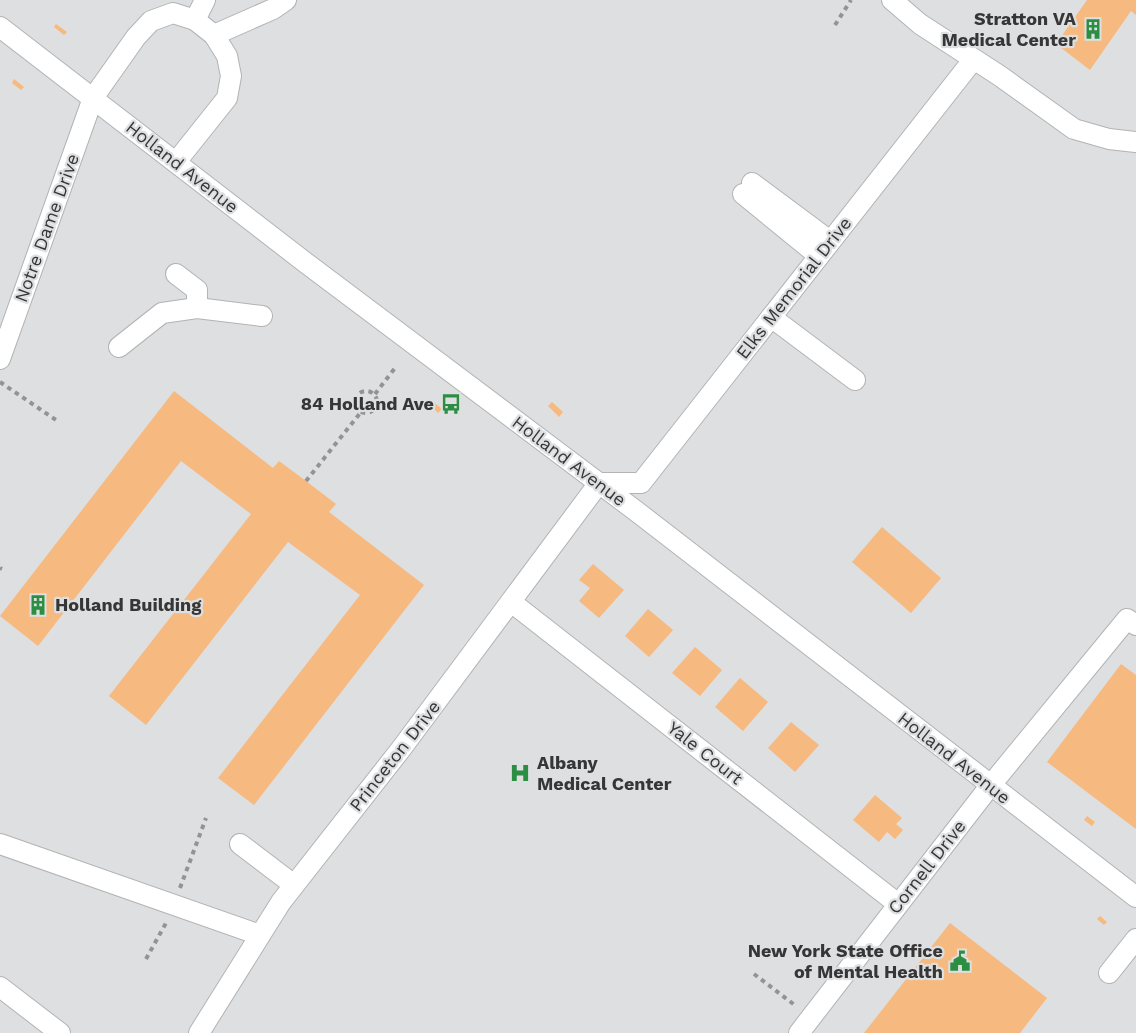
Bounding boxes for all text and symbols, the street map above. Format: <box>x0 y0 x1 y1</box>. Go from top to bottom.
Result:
place label: Stratton VA Medical Center <box>942 8 1077 50</box>
building icon: Stratton VA Medical Center <box>1081 17 1105 41</box>
street label: Holland Avenue <box>122 116 243 217</box>
street label: Notre Dame Drive <box>10 151 83 305</box>
street label: Elks Memorial Drive <box>732 213 856 363</box>
bus stop icon: 84 Holland Ave <box>439 392 463 416</box>
place label: 84 Holland Ave <box>301 393 434 414</box>
street label: Holland Avenue <box>508 411 630 510</box>
building icon: Holland Building <box>26 593 50 617</box>
place label: Holland Building <box>55 594 202 615</box>
street label: Princeton Drive <box>345 696 444 815</box>
street label: Holland Avenue <box>894 707 1015 808</box>
street label: Yale Court <box>664 717 747 789</box>
place label: Albany Medical Center <box>537 752 672 794</box>
hospital icon: Albany Medical Center <box>508 761 532 785</box>
street label: Cornell Drive <box>883 816 970 918</box>
place label: New York State Office of Mental Health <box>748 940 943 982</box>
public building icon: New York State Office of Mental Health <box>948 949 972 973</box>

